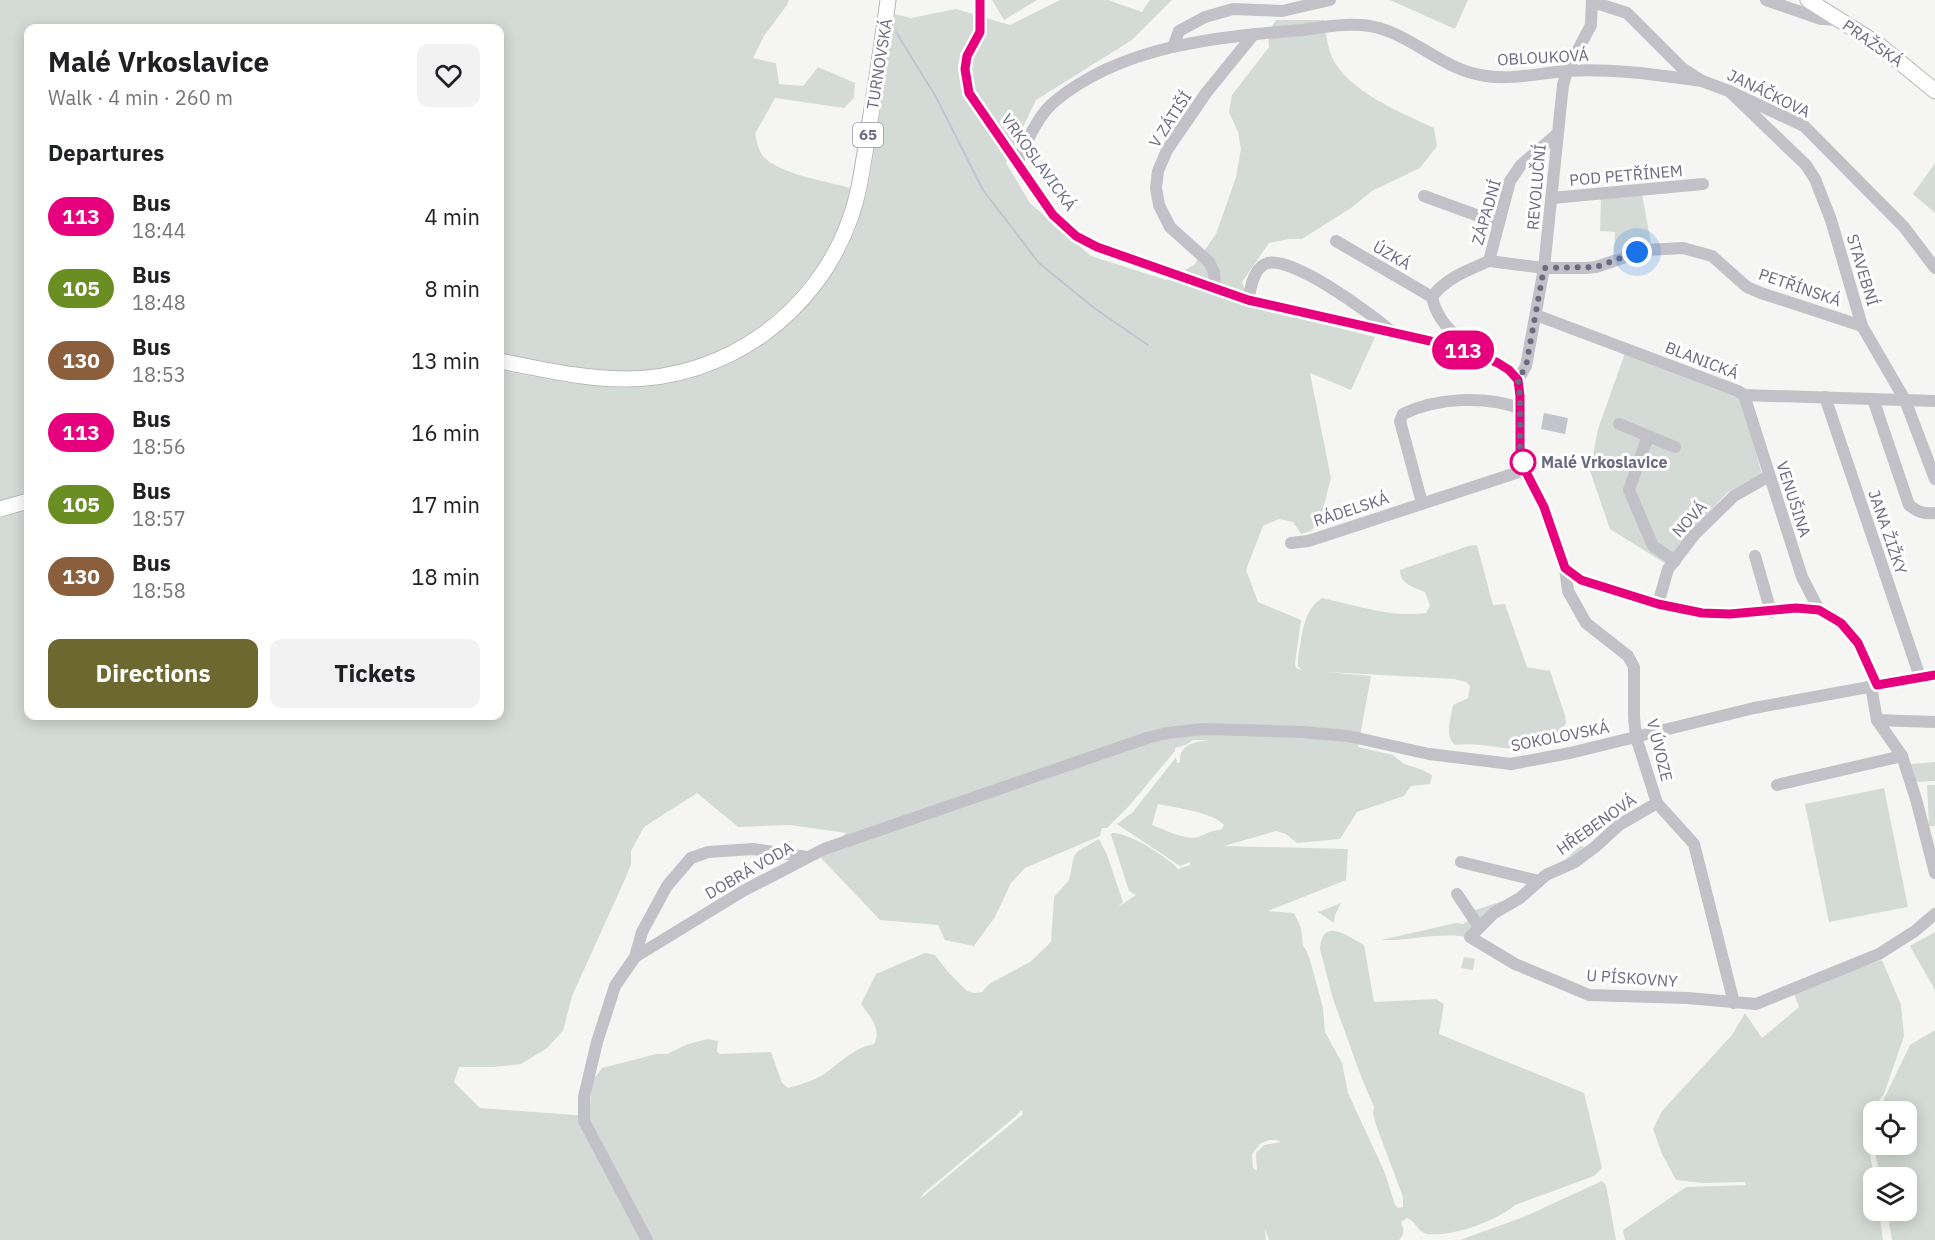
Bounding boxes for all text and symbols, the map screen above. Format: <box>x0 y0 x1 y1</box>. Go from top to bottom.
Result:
street label: PRAŽSKÁ <box>1839 14 1908 71</box>
street label: TURNOVSKÁ <box>861 17 896 111</box>
text: Malé Vrkoslavice <box>48 43 269 80</box>
button: heart <box>417 44 480 107</box>
street label: OBLOUKOVÁ <box>1497 44 1589 69</box>
street label: JANÁČKOVA <box>1724 63 1814 122</box>
text: Walk · 4 min · 260 m <box>48 84 233 111</box>
street label: V ZÁTIŠÍ <box>1144 87 1196 151</box>
street label: VRKOSLAVICKÁ <box>997 109 1082 214</box>
road number: 65 <box>853 123 883 147</box>
text: Departures <box>48 138 164 167</box>
street label: REVOLUČNÍ <box>1521 143 1550 231</box>
street label: POD PETŘÍNEM <box>1568 159 1684 190</box>
street label: ZÁPADNÍ <box>1466 177 1505 247</box>
text: Bus <box>132 188 171 217</box>
text: 113 <box>62 202 100 230</box>
text: 4 min <box>424 202 480 231</box>
text: 18:44 <box>132 217 186 244</box>
street label: STAVEBNÍ <box>1843 231 1884 308</box>
street label: ÚZKÁ <box>1369 235 1415 274</box>
your location <box>1622 237 1652 267</box>
text: Bus <box>132 260 171 289</box>
street label: PETŘÍNSKÁ <box>1756 263 1844 310</box>
text: 105 <box>62 274 100 302</box>
text: 8 min <box>424 274 480 303</box>
text: 18:48 <box>132 289 186 316</box>
line badge: 113 <box>1428 330 1498 370</box>
text: Bus <box>132 332 171 361</box>
text: 113 <box>1444 336 1482 364</box>
street label: BLANICKÁ <box>1662 336 1742 383</box>
text: 130 <box>62 346 100 374</box>
text: 13 min <box>411 346 480 375</box>
text: 18:53 <box>132 361 186 388</box>
text: Bus <box>132 404 171 433</box>
text: 113 <box>62 418 100 446</box>
text: 16 min <box>411 418 480 447</box>
text: 18:56 <box>132 433 186 460</box>
marker: Malé Vrkoslavice <box>1510 449 1536 475</box>
place label: Malé Vrkoslavice <box>1541 452 1667 472</box>
street label: VENUŠINA <box>1772 458 1817 539</box>
text: Bus <box>132 476 171 505</box>
street label: RÁDELSKÁ <box>1310 486 1391 531</box>
street label: JANA ŽIŽKY <box>1864 487 1912 577</box>
text: 105 <box>62 490 100 518</box>
text: 17 min <box>411 490 480 519</box>
street label: NOVÁ <box>1667 496 1711 541</box>
text: 18:57 <box>132 505 186 532</box>
text: Bus <box>132 548 171 577</box>
text: 130 <box>62 562 100 590</box>
text: 18 min <box>411 562 480 591</box>
text: 18:58 <box>132 577 186 604</box>
button: Directions <box>48 639 258 708</box>
button: Tickets <box>270 639 480 708</box>
street label: SOKOLOVSKÁ <box>1509 716 1611 755</box>
street label: V ÚVOZE <box>1643 716 1678 783</box>
street label: HŘEBENOVÁ <box>1552 788 1640 859</box>
street label: DOBRÁ VODA <box>701 836 797 903</box>
street label: U PÍSKOVNY <box>1586 964 1679 991</box>
map controls <box>1863 1101 1917 1221</box>
button: locate <box>1863 1101 1917 1155</box>
button: layers <box>1863 1167 1917 1221</box>

